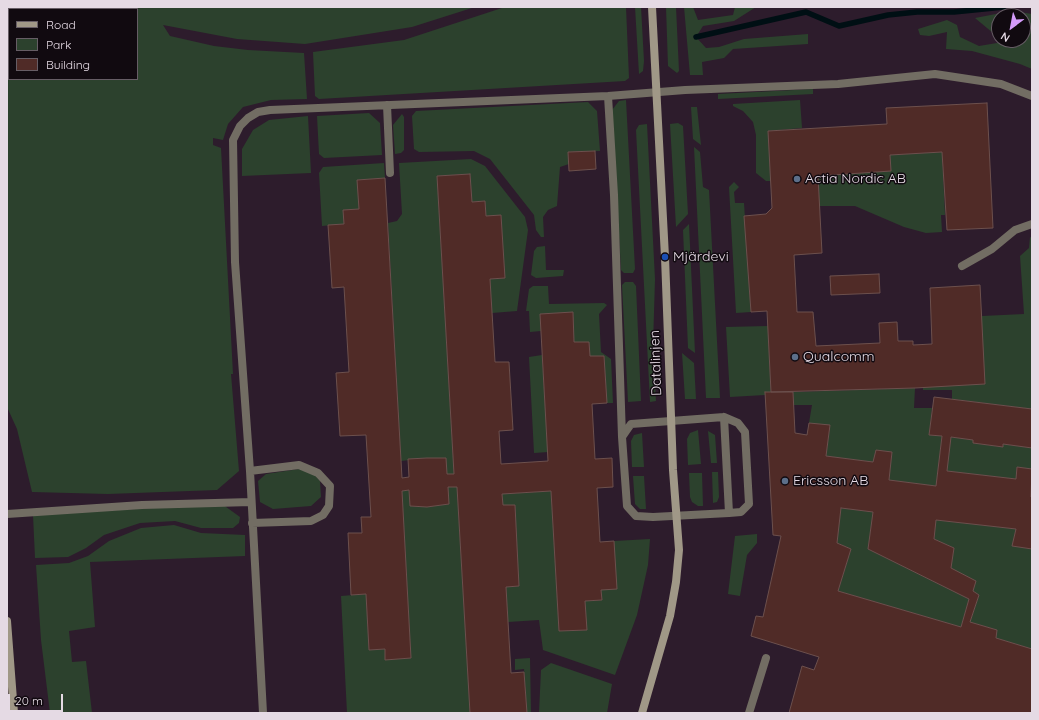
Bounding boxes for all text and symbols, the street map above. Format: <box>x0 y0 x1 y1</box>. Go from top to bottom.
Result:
legend <box>8 8 138 80</box>
north arrow <box>991 8 1031 48</box>
text: Road <box>46 17 76 32</box>
text: N <box>998 29 1012 45</box>
text: Park <box>46 37 71 52</box>
text: Building <box>46 57 90 72</box>
place label: Actia Nordic AB <box>805 171 906 187</box>
marker: Actia Nordic AB <box>792 174 802 184</box>
place label: Mjärdevi <box>673 249 729 265</box>
marker: Mjärdevi <box>660 252 670 262</box>
street label: Datalinjen <box>646 330 666 396</box>
place label: Qualcomm <box>803 349 875 365</box>
marker: Qualcomm <box>790 352 800 362</box>
place label: Ericsson AB <box>793 473 868 489</box>
marker: Ericsson AB <box>780 476 790 486</box>
scale bar <box>10 686 65 712</box>
text: 20 m <box>15 693 43 708</box>

